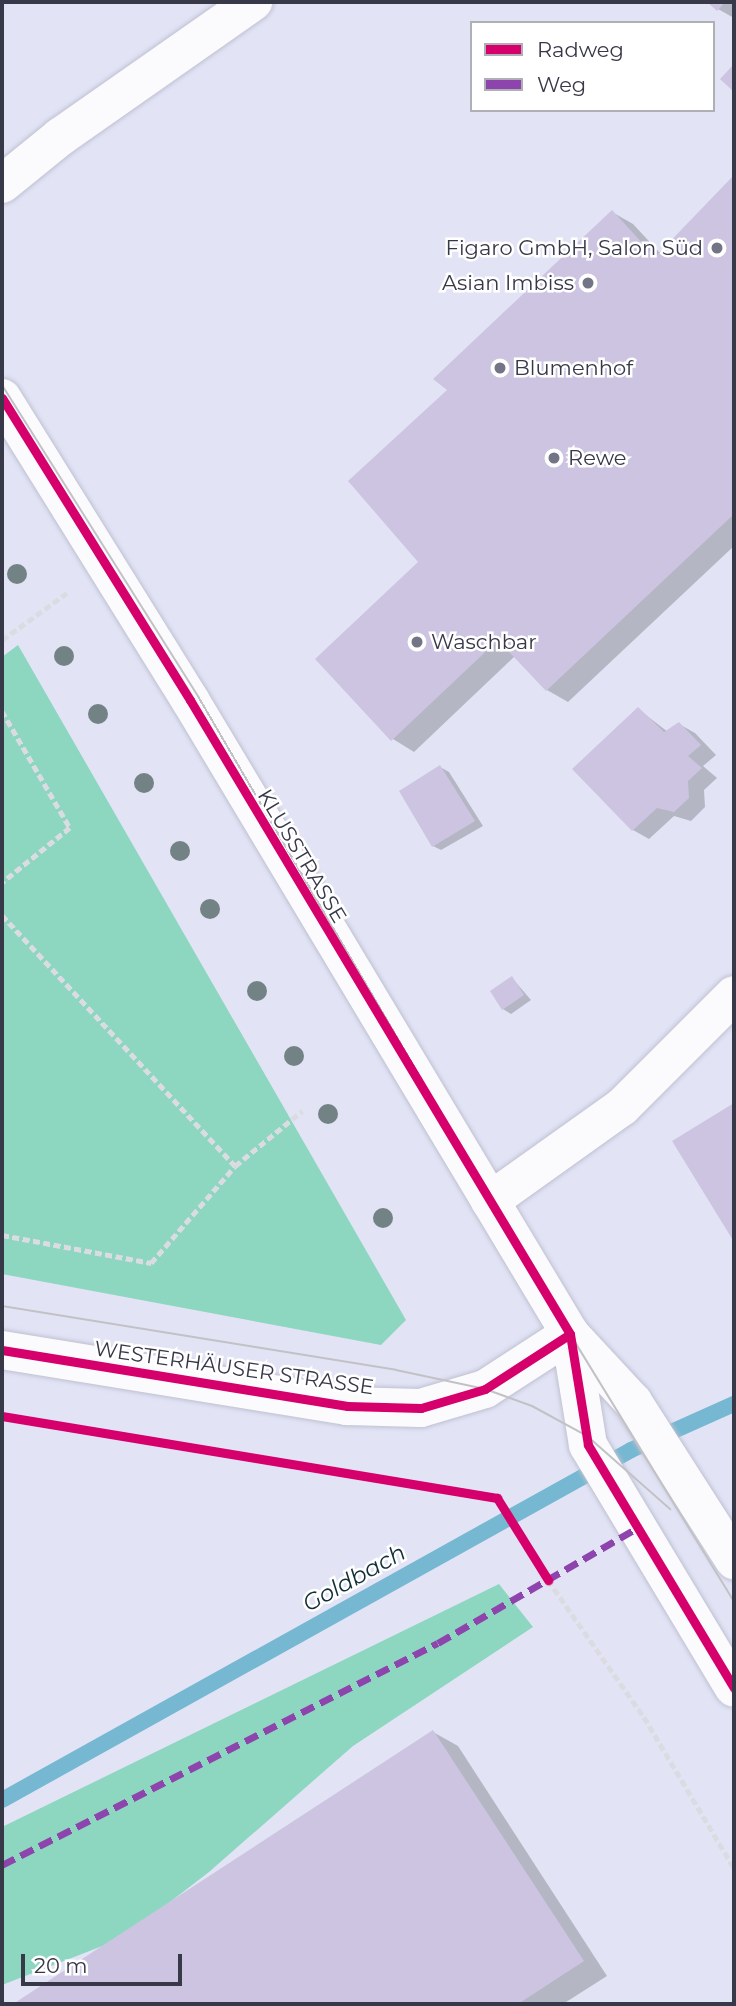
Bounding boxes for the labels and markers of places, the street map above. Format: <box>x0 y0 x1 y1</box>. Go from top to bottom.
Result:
place label: Figaro GmbH, Salon Süd <box>446 235 703 261</box>
marker: Figaro GmbH, Salon Süd <box>709 240 725 256</box>
place label: Asian Imbiss <box>442 270 574 296</box>
marker: Asian Imbiss <box>580 275 596 291</box>
place label: Blumenhof <box>514 355 633 381</box>
marker: Blumenhof <box>492 360 508 376</box>
place label: Rewe <box>568 445 626 471</box>
marker: Rewe <box>546 450 562 466</box>
place label: Waschbar <box>431 629 537 655</box>
marker: Waschbar <box>409 634 425 650</box>

